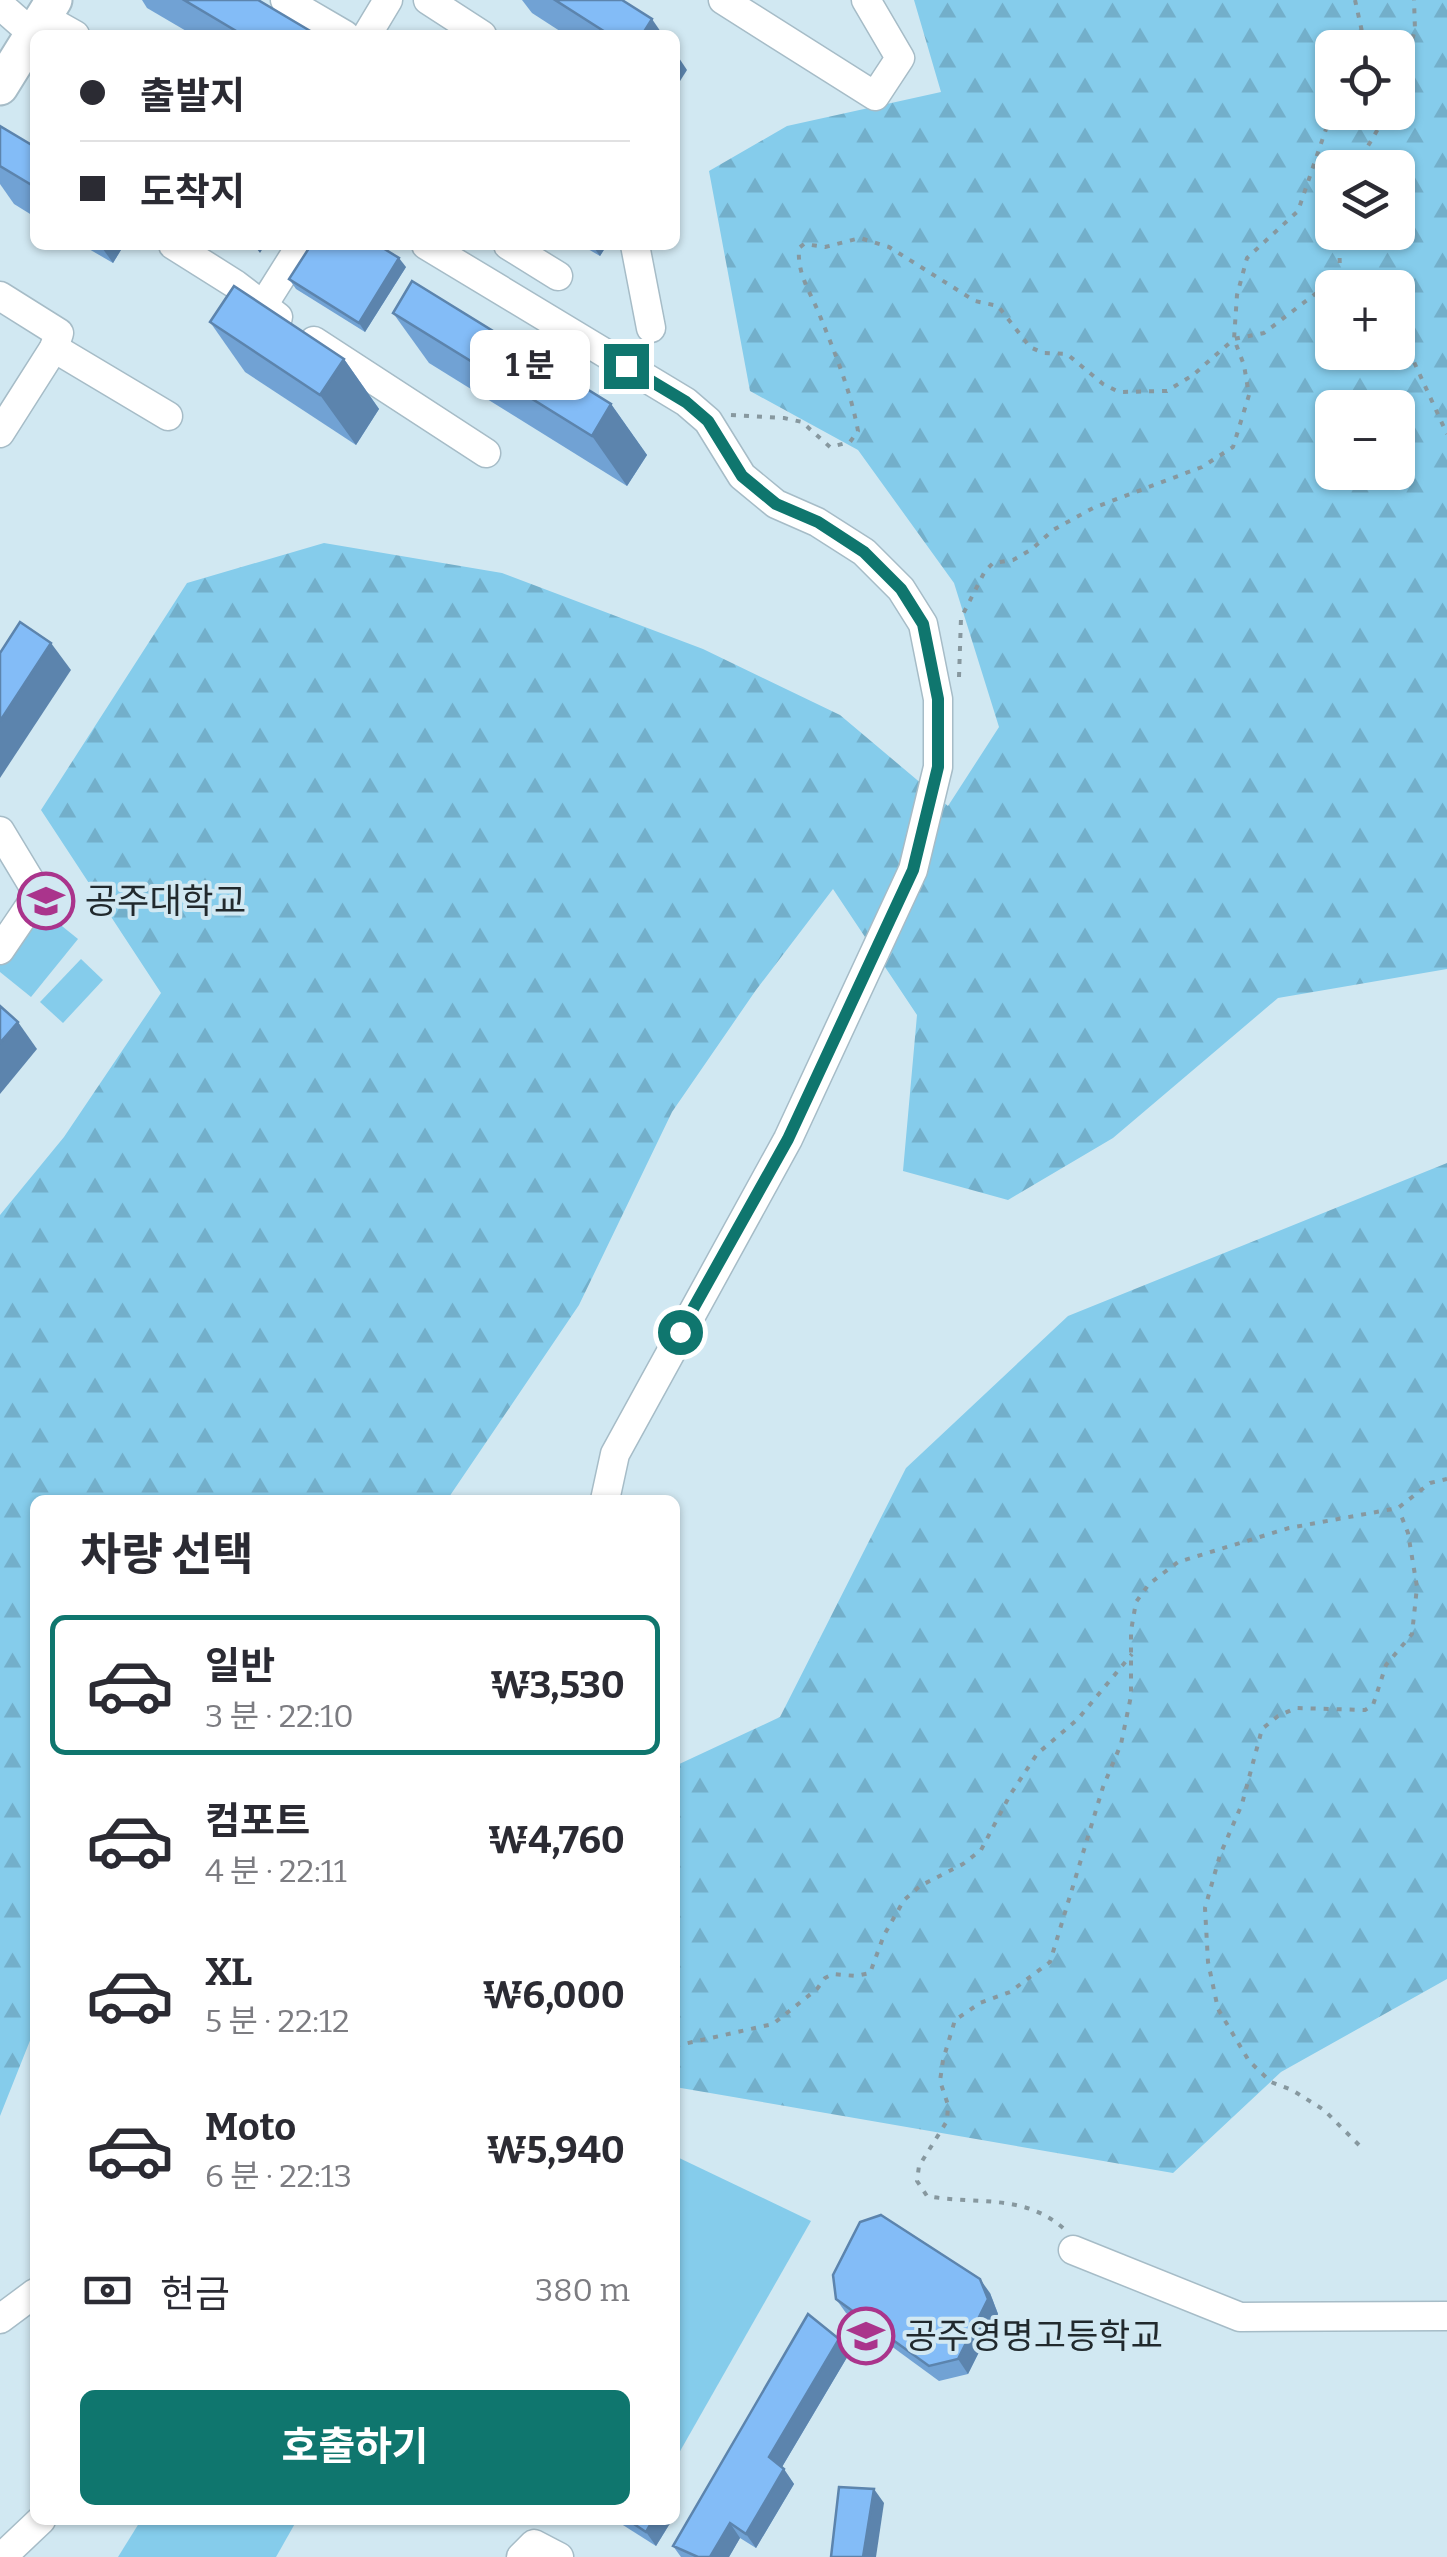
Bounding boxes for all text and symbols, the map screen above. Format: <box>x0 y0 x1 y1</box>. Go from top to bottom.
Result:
map controls <box>1315 30 1415 490</box>
button: locate <box>1315 30 1415 130</box>
text: 출발지 <box>140 73 245 119</box>
button: layers <box>1315 150 1415 250</box>
text: 도착지 <box>140 169 245 215</box>
button: + <box>1315 270 1415 370</box>
callout: 1 분 <box>471 331 591 401</box>
route end <box>604 344 649 389</box>
text: 1 분 <box>505 346 555 384</box>
button: − <box>1315 390 1415 490</box>
school or university icon: 공주대학교 <box>16 871 76 931</box>
place label: 공주대학교 <box>85 880 246 922</box>
route start <box>658 1310 703 1355</box>
text: 차량 선택 <box>80 1528 254 1582</box>
icon: car <box>85 1640 175 1730</box>
text: 일반 <box>205 1643 275 1689</box>
text: ₩3,530 <box>491 1662 625 1708</box>
text: 3 분 · 22:10 <box>205 1697 354 1735</box>
icon: car <box>85 1795 175 1885</box>
text: 컴포트 <box>205 1798 310 1844</box>
text: ₩4,760 <box>488 1817 625 1863</box>
text: 4 분 · 22:11 <box>205 1852 347 1890</box>
text: XL <box>205 1949 252 1995</box>
icon: car <box>85 1950 175 2040</box>
text: ₩6,000 <box>483 1972 625 2018</box>
text: 5 분 · 22:12 <box>205 2002 349 2040</box>
text: Moto <box>205 2104 296 2150</box>
icon: car <box>85 2105 175 2195</box>
text: ₩5,940 <box>487 2127 625 2173</box>
text: 6 분 · 22:13 <box>205 2157 352 2195</box>
icon: cash <box>80 2263 135 2318</box>
text: 현금 <box>160 2271 230 2317</box>
text: 380 m <box>535 2271 630 2309</box>
school or university icon: 공주영명고등학교 <box>836 2306 896 2366</box>
place label: 공주영명고등학교 <box>905 2315 1163 2357</box>
button: 호출하기 <box>80 2390 630 2505</box>

